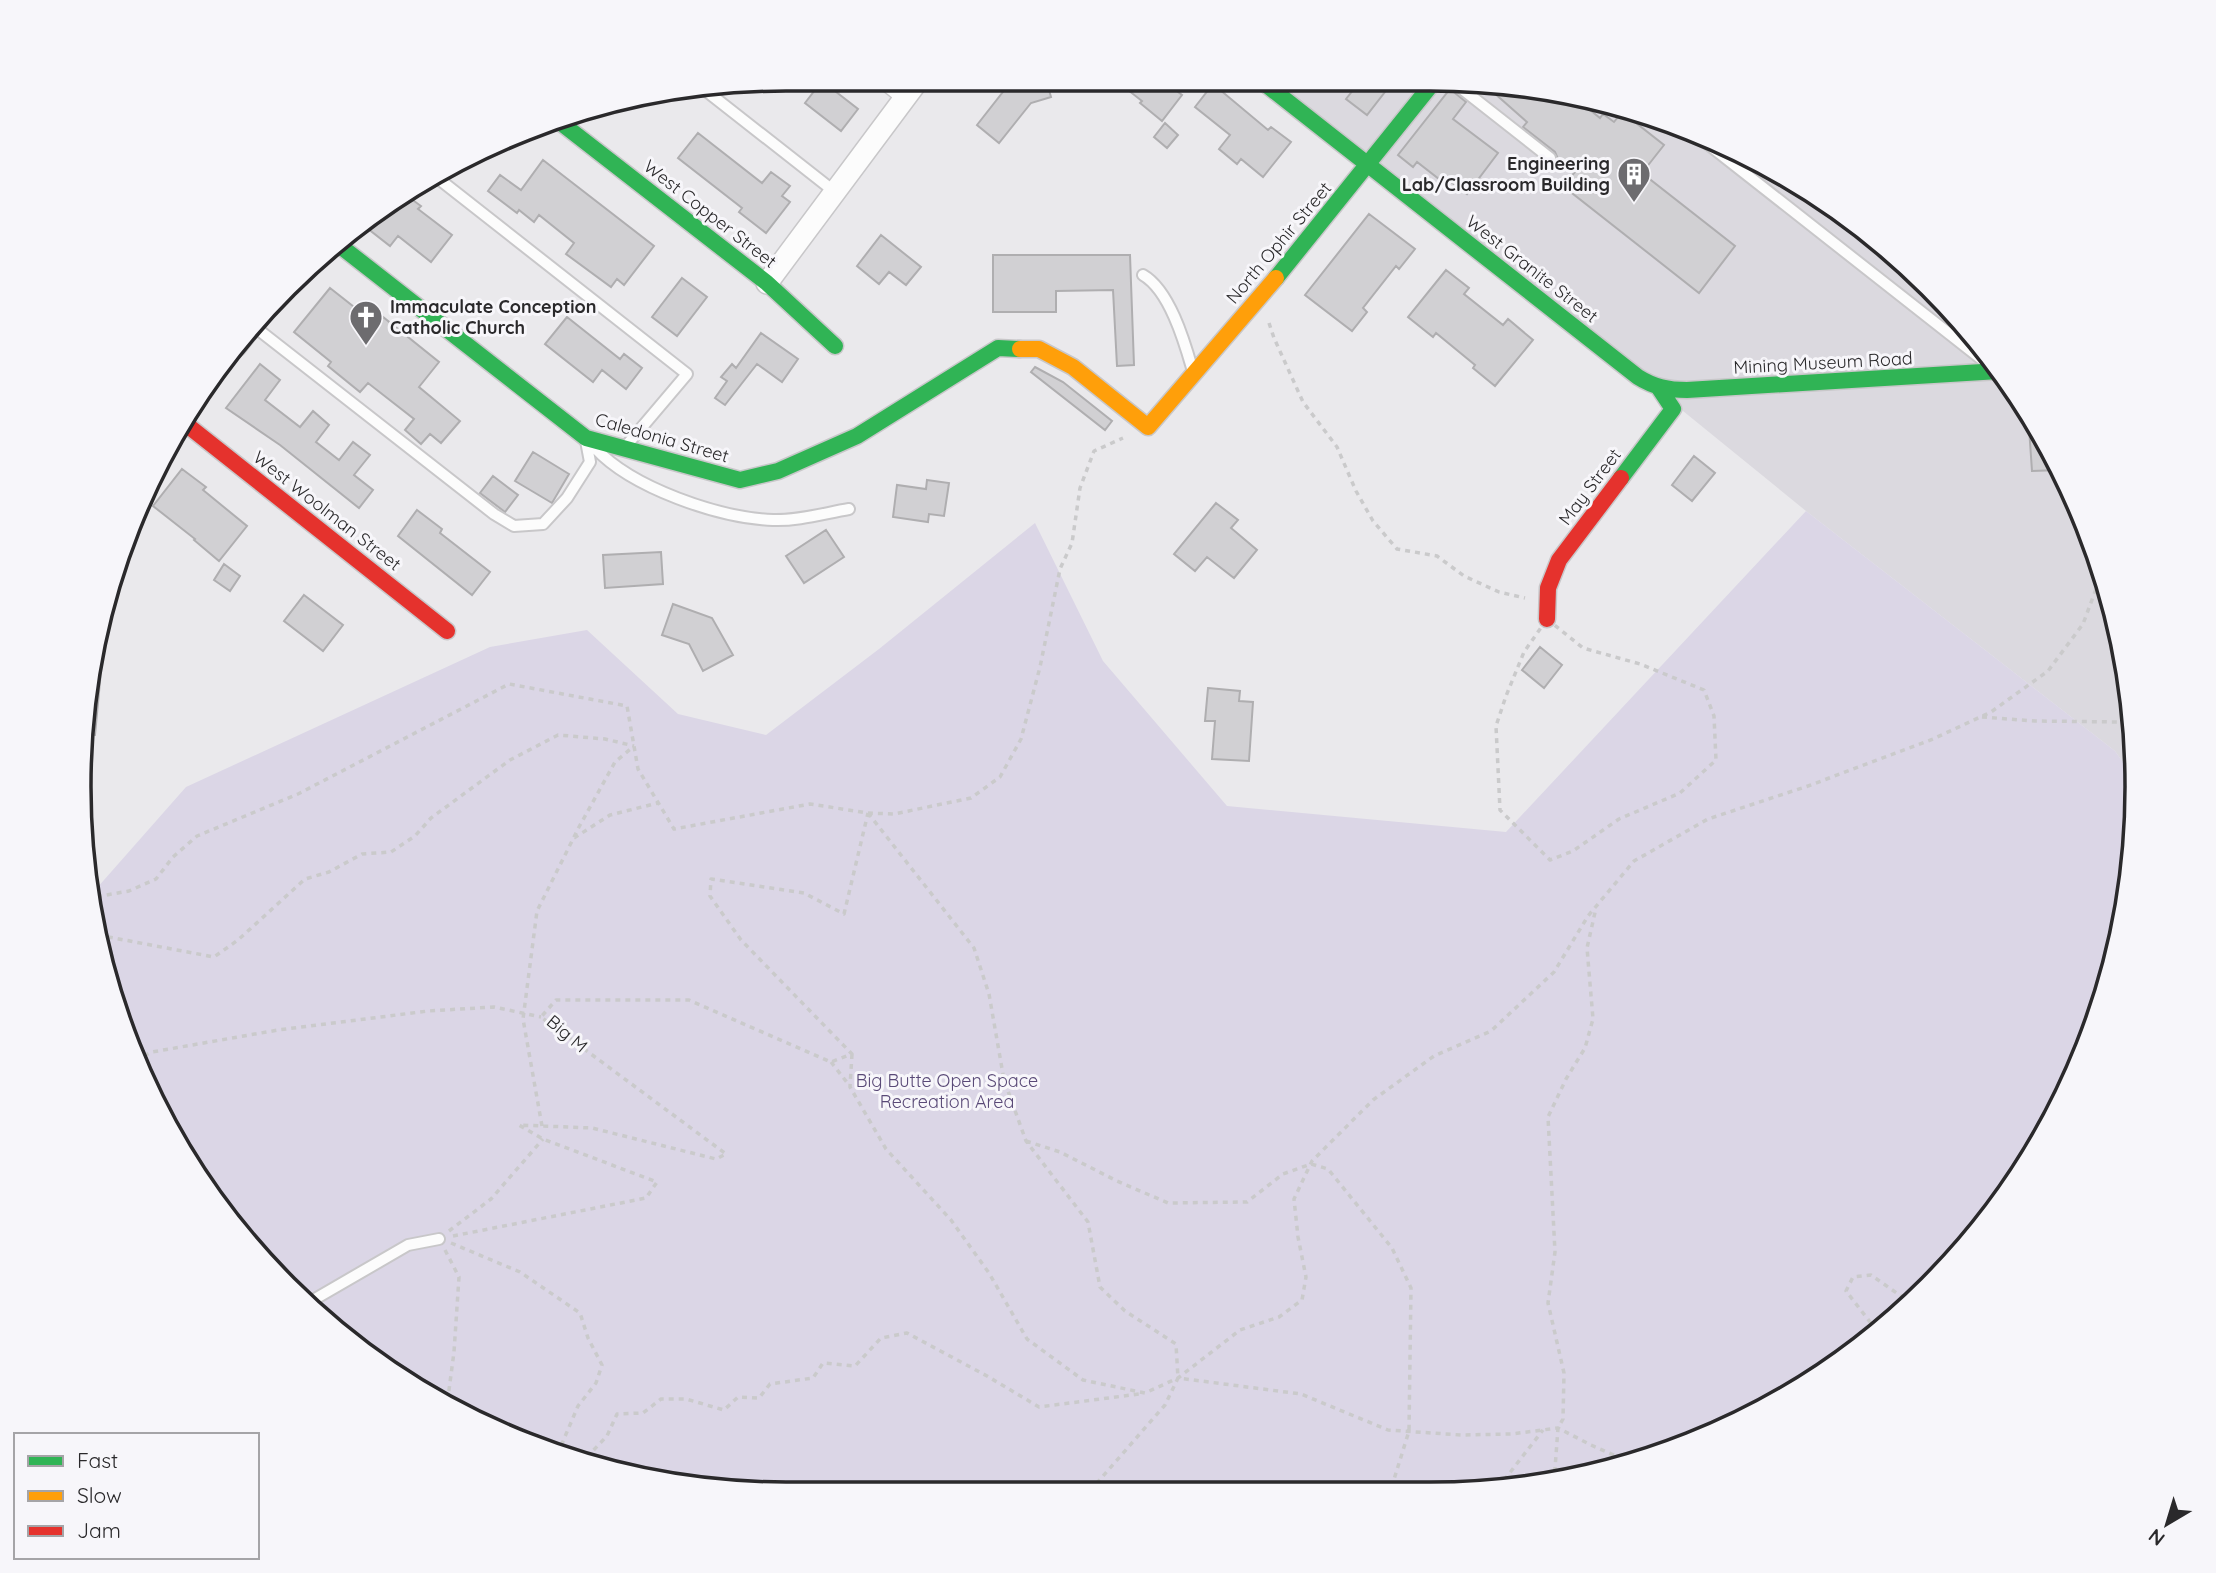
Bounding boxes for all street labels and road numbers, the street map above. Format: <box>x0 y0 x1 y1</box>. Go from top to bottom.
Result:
street label: West Copper Street <box>639 155 781 273</box>
street label: North Ophir Street <box>1221 177 1336 308</box>
street label: West Granite Street <box>1462 210 1603 327</box>
street label: Mining Museum Road <box>1733 346 1913 379</box>
street label: Caledonia Street <box>593 407 732 468</box>
street label: May Street <box>1553 444 1626 530</box>
street label: West Woolman Street <box>249 446 406 576</box>
street label: Big M <box>542 1010 593 1057</box>

